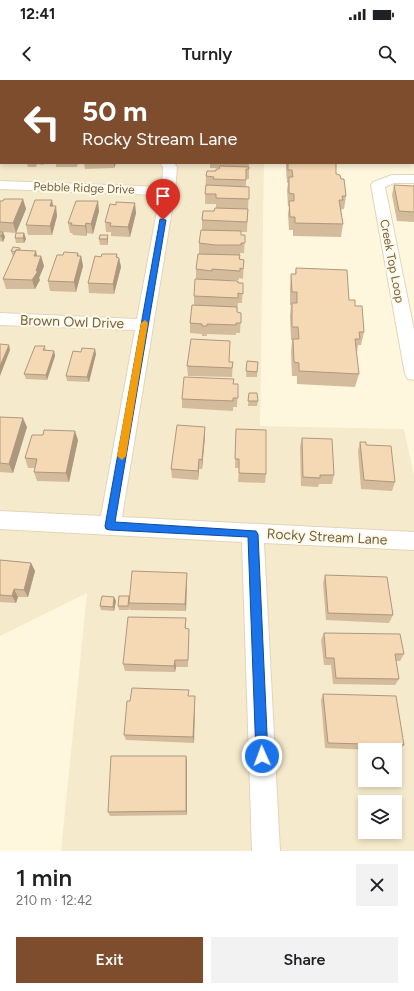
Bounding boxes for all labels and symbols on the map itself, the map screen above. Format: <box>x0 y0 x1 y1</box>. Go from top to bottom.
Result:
street label: Pebble Ridge Drive <box>33 179 135 197</box>
pin <box>146 179 180 220</box>
street label: Creek Top Loop <box>377 218 407 304</box>
street label: Brown Owl Drive <box>20 312 125 332</box>
street label: Rocky Stream Lane <box>266 525 388 549</box>
position arrow <box>241 735 283 777</box>

